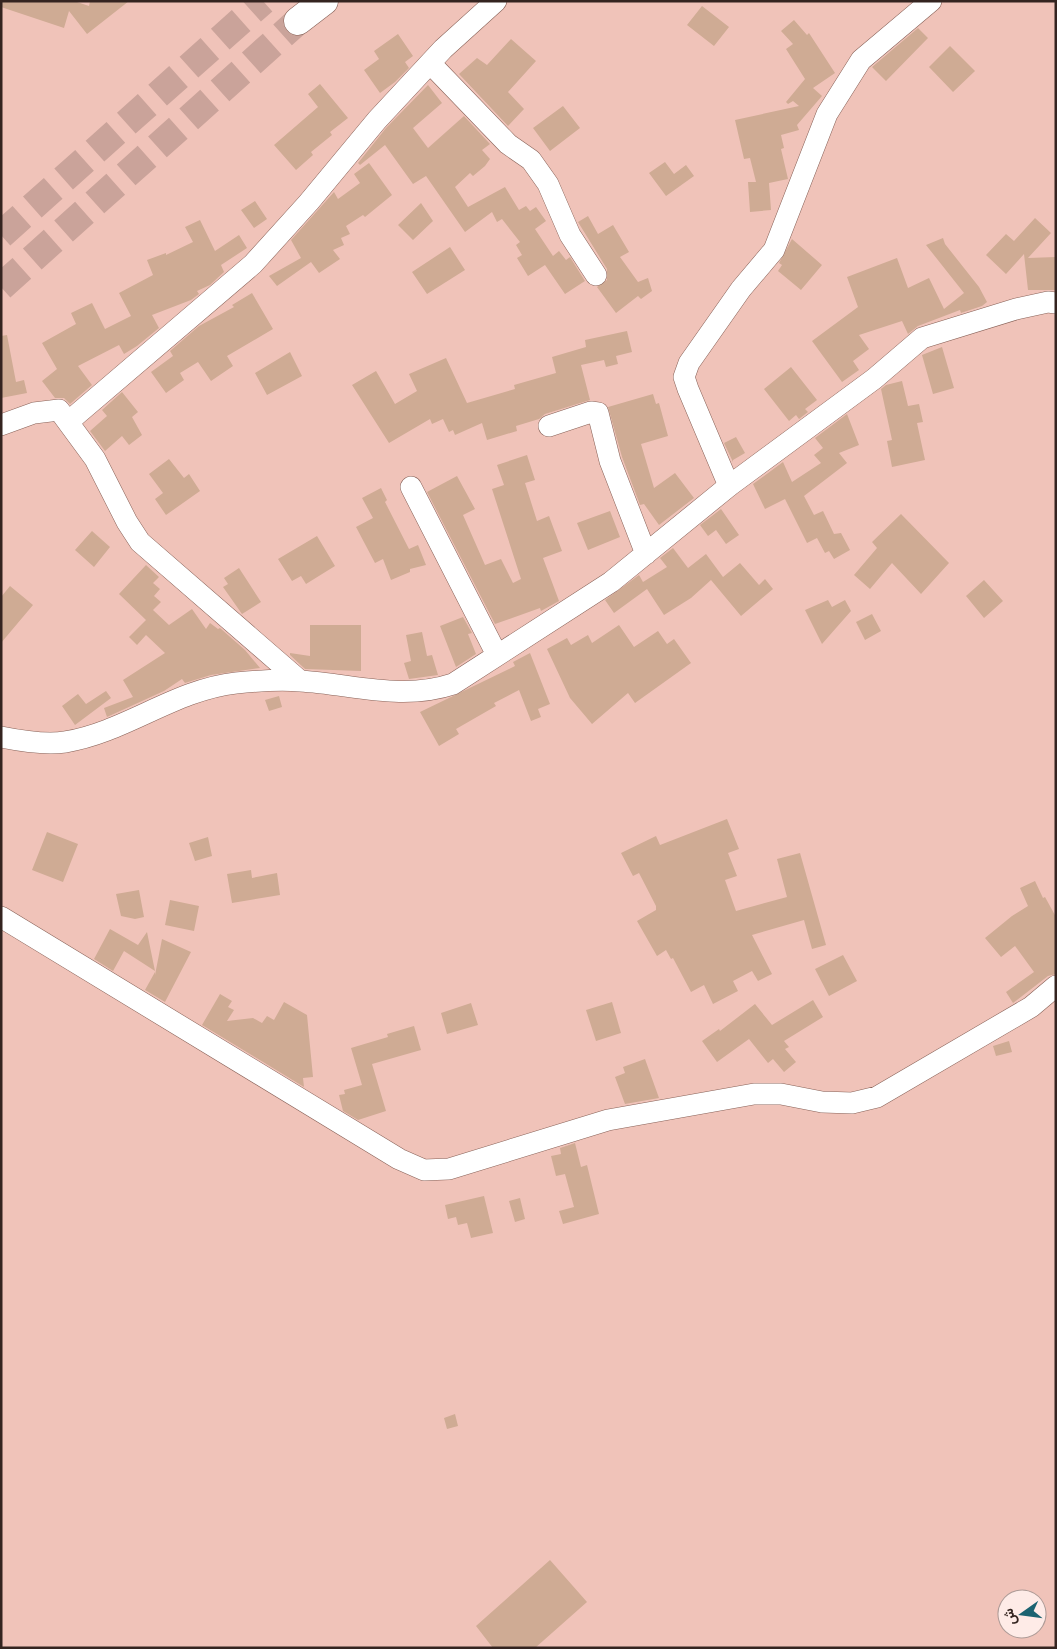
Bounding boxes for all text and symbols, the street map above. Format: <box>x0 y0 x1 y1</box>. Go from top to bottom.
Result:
north arrow <box>997 1589 1047 1639</box>
text: ش <box>1001 1607 1020 1627</box>

